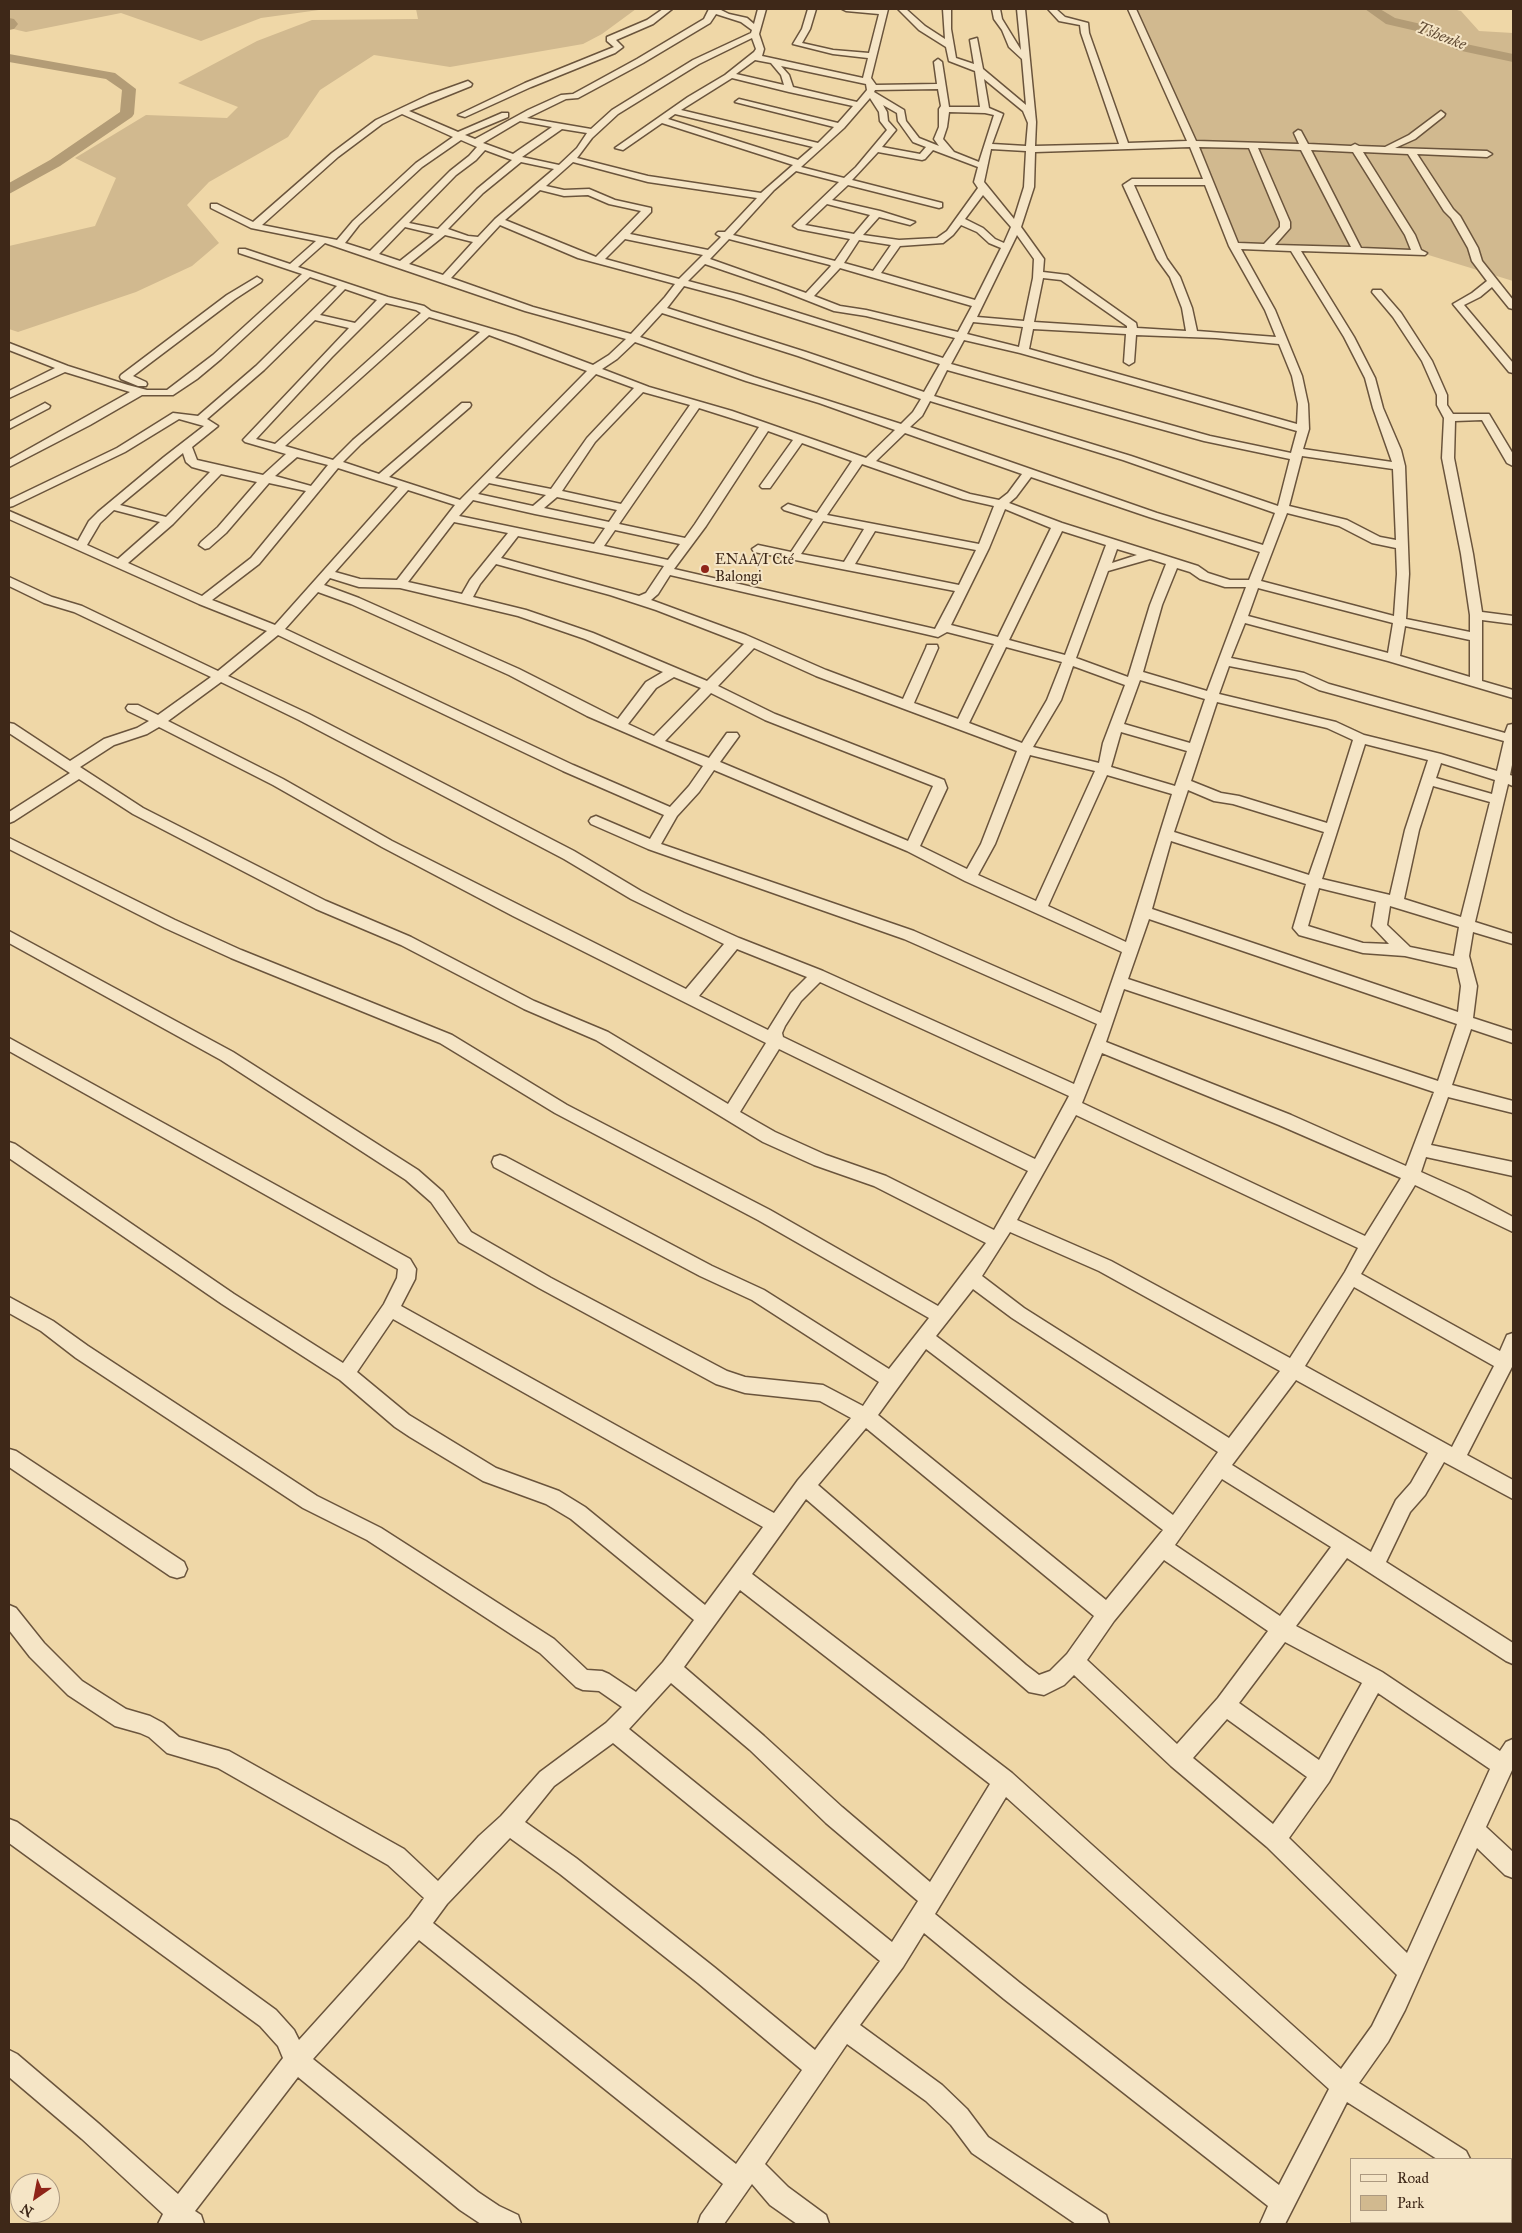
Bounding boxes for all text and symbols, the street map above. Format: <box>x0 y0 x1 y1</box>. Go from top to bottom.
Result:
water label: Tshenke <box>1414 19 1468 55</box>
place label: ENAA/I Cté Balongi <box>715 551 794 586</box>
marker: ENAA/I Cté Balongi <box>699 563 711 575</box>
legend <box>1350 2158 1512 2223</box>
text: Road <box>1397 2169 1429 2187</box>
north arrow <box>10 2173 60 2223</box>
text: Park <box>1397 2194 1424 2212</box>
text: N <box>17 2200 37 2221</box>

